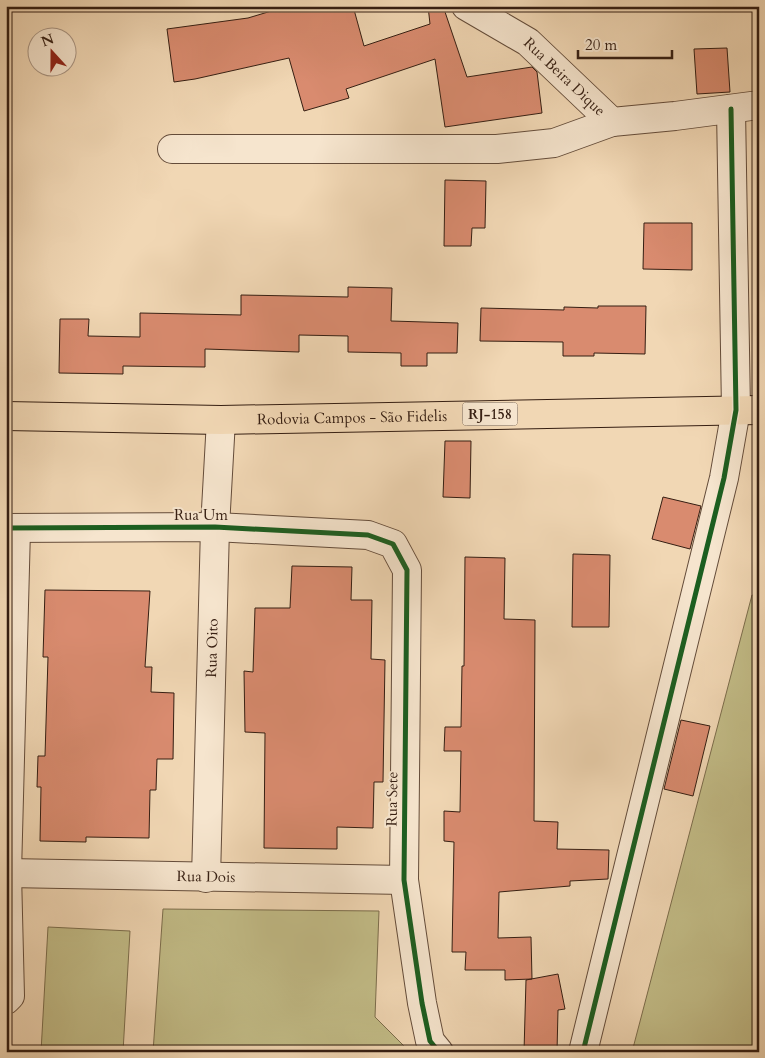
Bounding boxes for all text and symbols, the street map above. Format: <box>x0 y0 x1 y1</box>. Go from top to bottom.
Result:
north arrow <box>28 28 78 78</box>
scale bar <box>578 28 671 60</box>
text: N <box>38 29 57 51</box>
street label: Rua Beira Dique <box>519 33 610 121</box>
text: 20 m <box>585 35 617 55</box>
road number: RJ-158 <box>462 402 518 426</box>
street label: Rodovia Campos - São Fidelis <box>257 406 447 429</box>
street label: Rua Um <box>174 505 228 525</box>
street label: Rua Oito <box>201 618 223 678</box>
street label: Rua Sete <box>382 771 402 827</box>
street label: Rua Dois <box>176 866 235 887</box>

